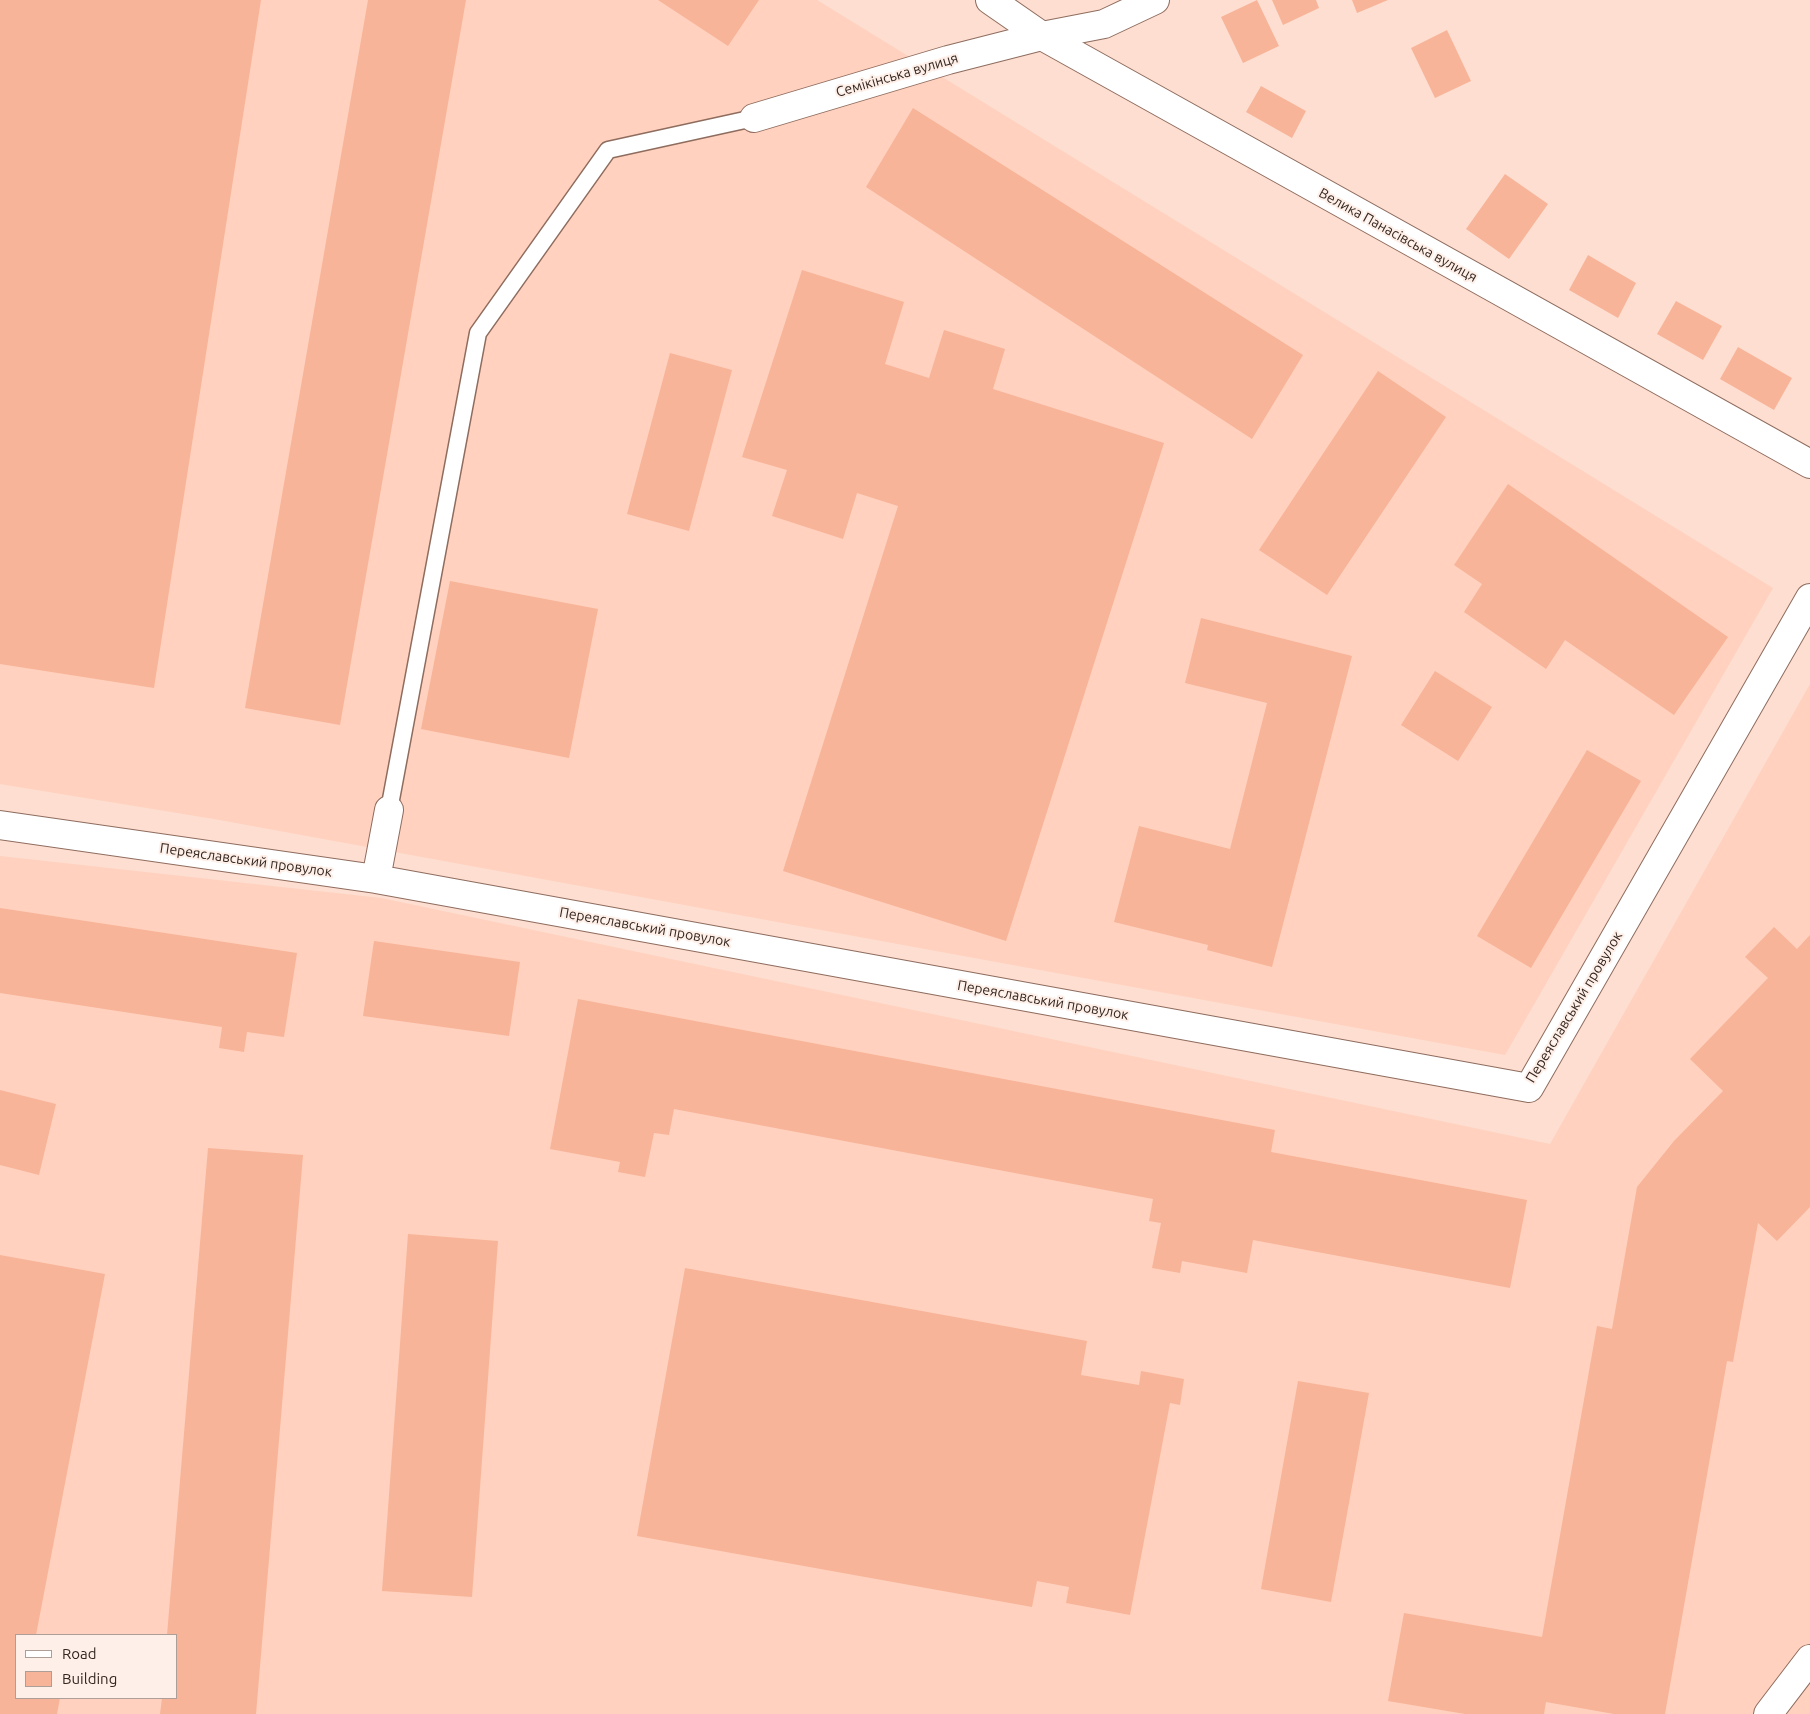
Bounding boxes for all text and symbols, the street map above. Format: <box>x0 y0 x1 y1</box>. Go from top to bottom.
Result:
street label: Семікінська вулиця <box>834 50 960 100</box>
street label: Велика Панасівська вулиця <box>1316 184 1480 286</box>
street label: Переяславський провулок <box>159 840 333 880</box>
street label: Переяславський провулок <box>558 904 732 950</box>
street label: Переяславський провулок <box>1522 928 1626 1086</box>
street label: Переяславський провулок <box>956 977 1130 1023</box>
legend <box>15 1634 178 1699</box>
text: Road <box>62 1645 97 1662</box>
text: Building <box>62 1670 117 1687</box>

